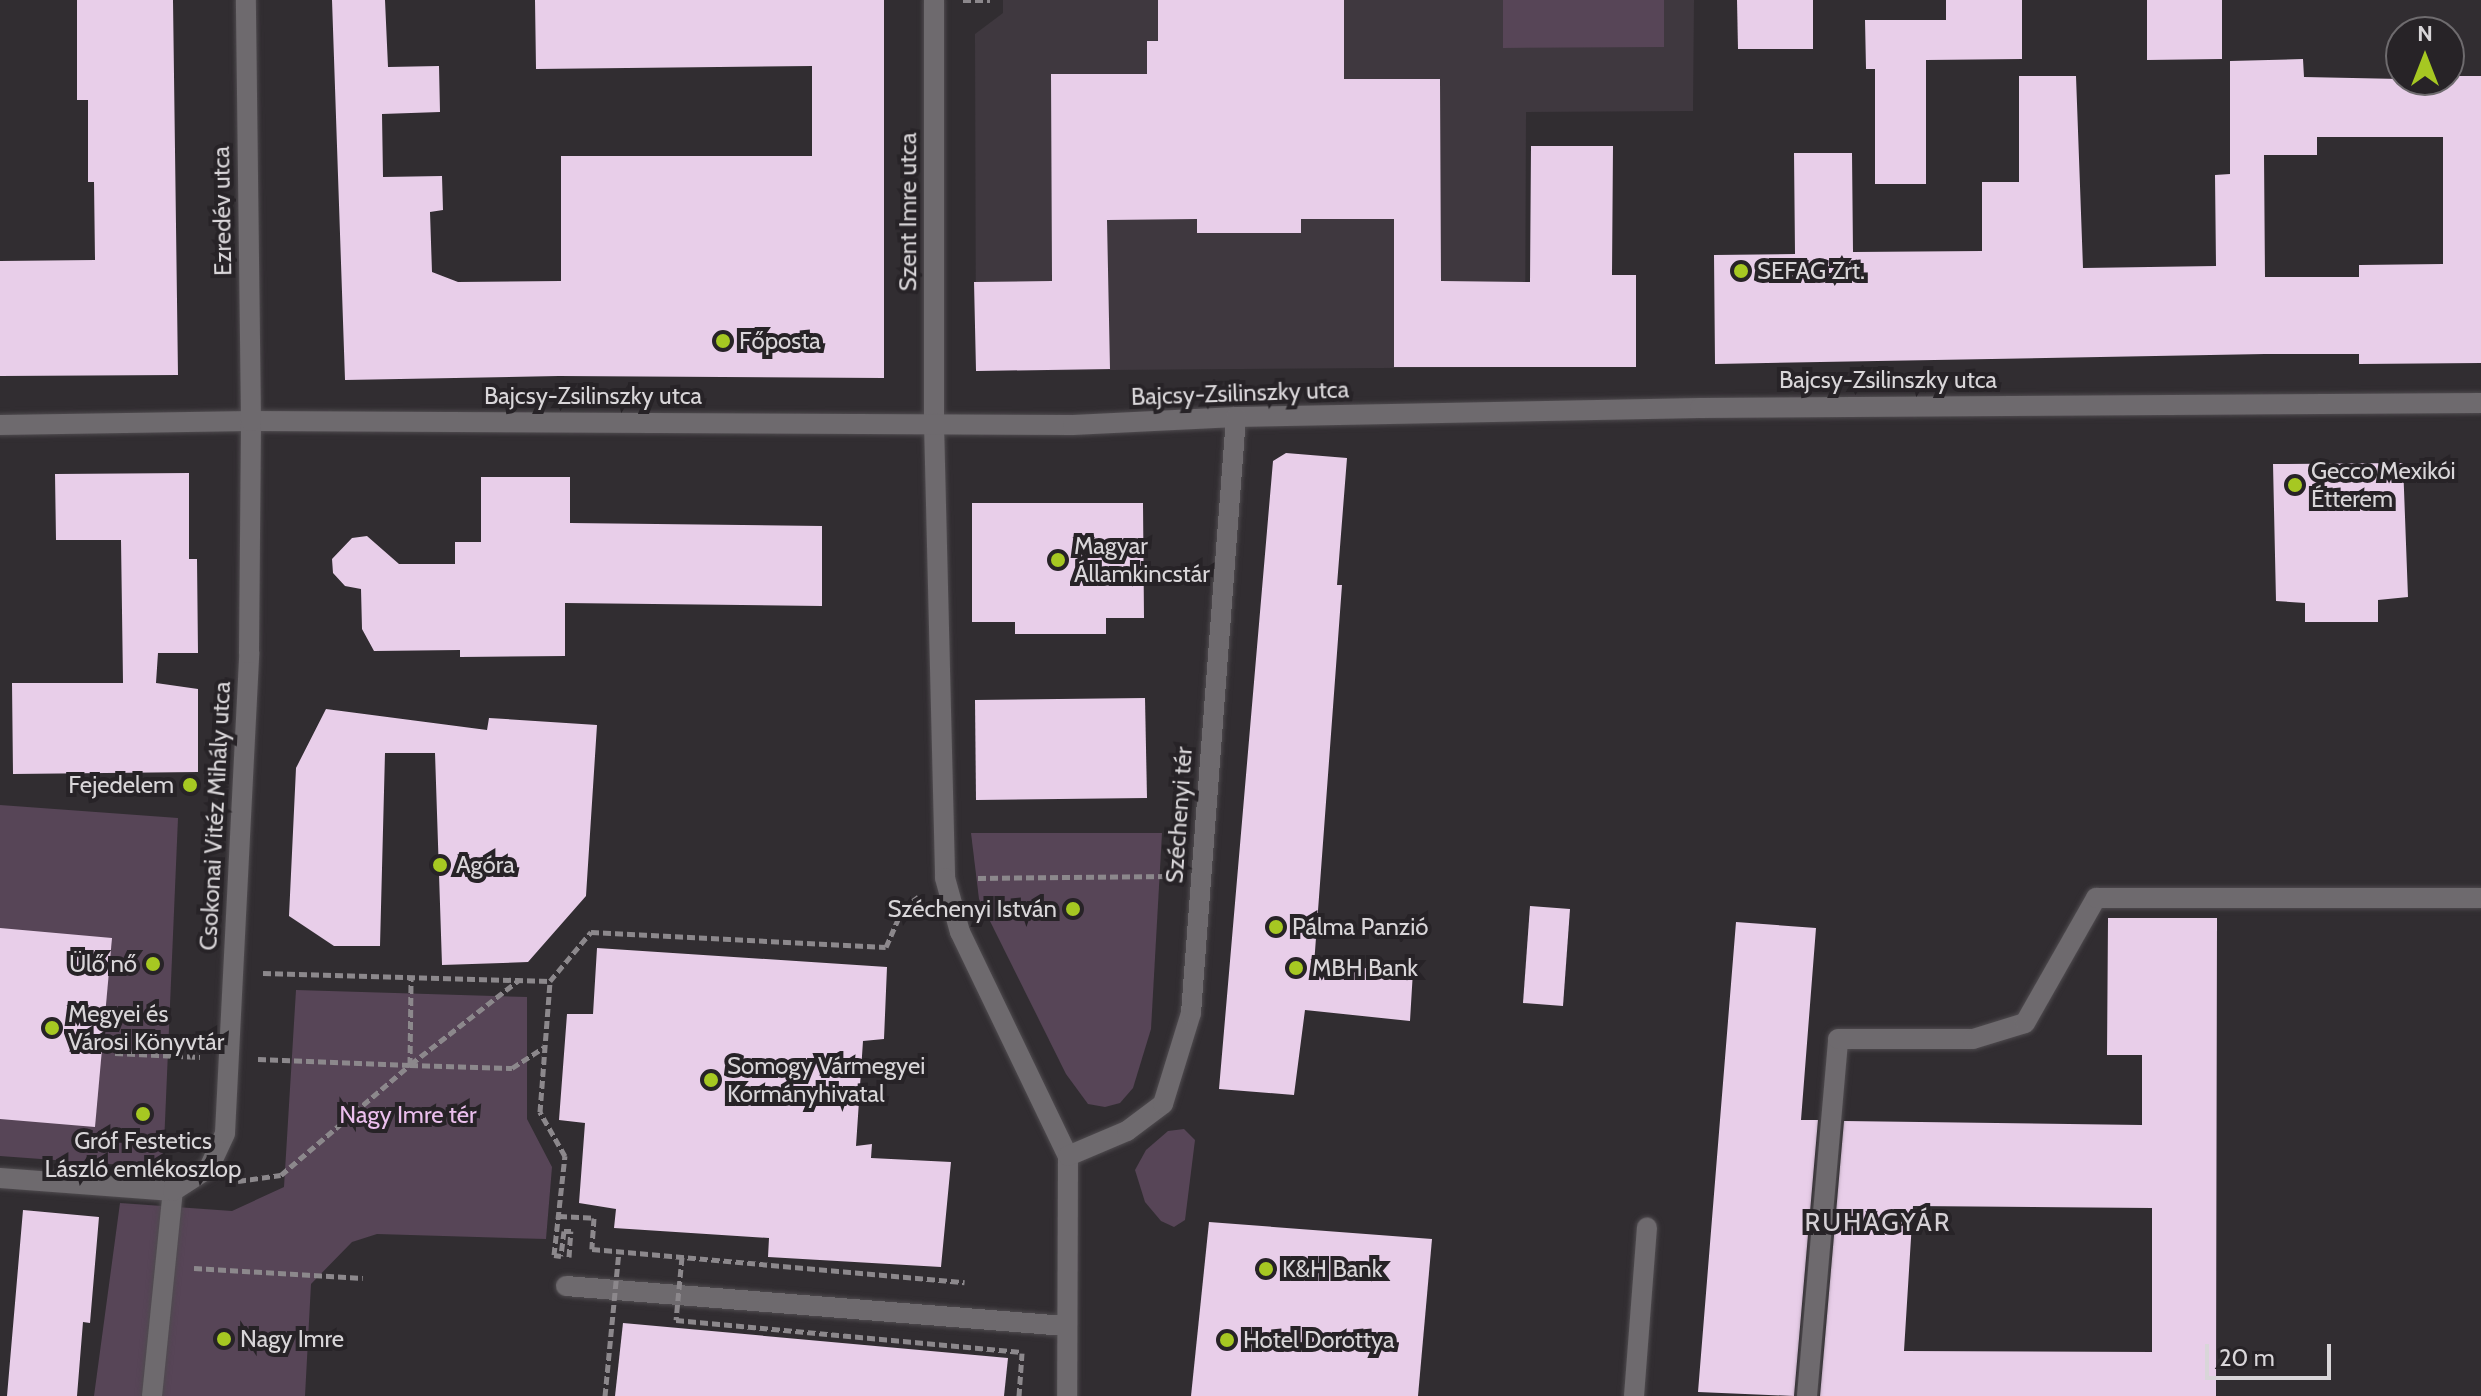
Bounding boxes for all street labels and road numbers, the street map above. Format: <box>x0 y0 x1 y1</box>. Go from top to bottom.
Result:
street label: Szent Imre utca <box>894 133 922 291</box>
street label: Ezredév utca <box>206 146 238 276</box>
street label: Bajcsy-Zsilinszky utca <box>1779 366 1997 394</box>
street label: Bajcsy-Zsilinszky utca <box>1130 375 1350 411</box>
street label: Bajcsy-Zsilinszky utca <box>484 382 702 410</box>
street label: Csokonai Vitéz Mihály utca <box>194 681 236 951</box>
street label: Széchenyi tér <box>1160 746 1198 884</box>

